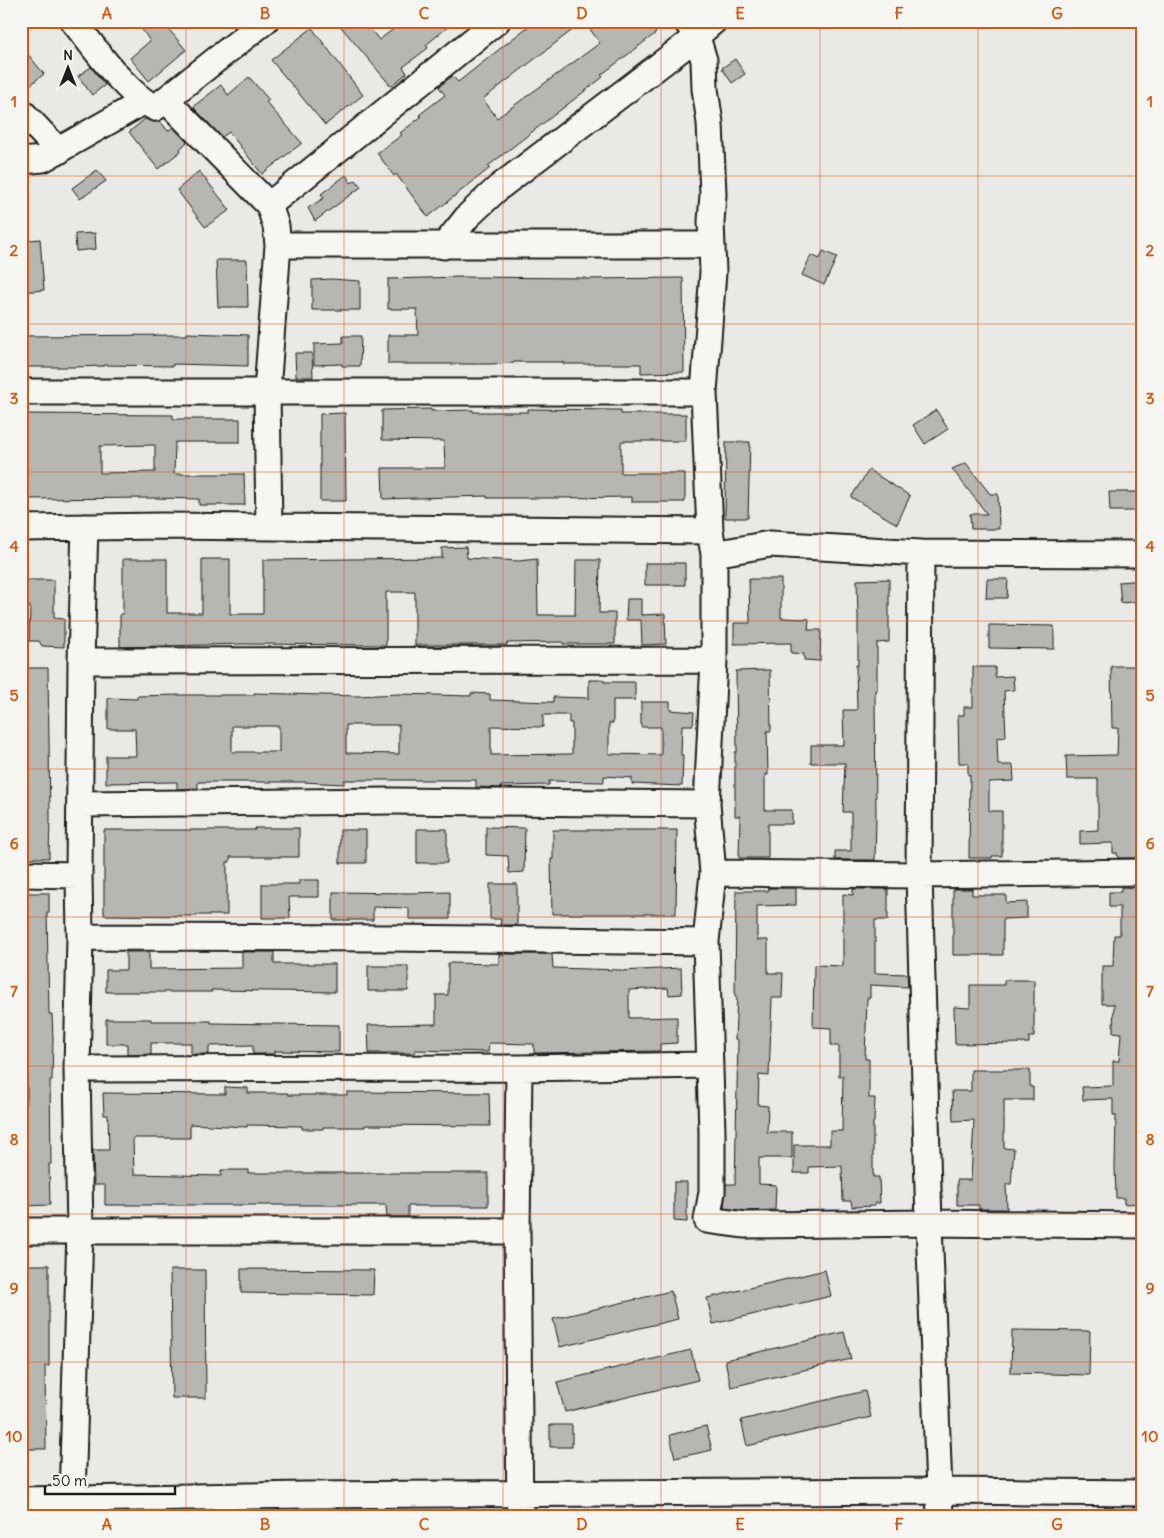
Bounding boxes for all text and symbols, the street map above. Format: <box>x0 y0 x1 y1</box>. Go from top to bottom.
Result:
text: A <box>102 3 112 23</box>
text: B <box>260 3 271 23</box>
text: C <box>419 3 430 23</box>
text: D <box>576 3 588 23</box>
text: E <box>735 3 745 23</box>
text: F <box>894 3 904 23</box>
text: G <box>1051 3 1063 23</box>
north arrow <box>42 42 92 92</box>
text: N <box>63 46 73 64</box>
text: 1 <box>11 91 17 111</box>
text: 1 <box>1147 91 1153 111</box>
text: 2 <box>10 240 19 260</box>
text: 2 <box>1146 240 1155 260</box>
text: 3 <box>9 388 19 408</box>
text: 3 <box>1145 388 1155 408</box>
text: 4 <box>9 536 19 556</box>
text: 4 <box>1145 536 1155 556</box>
text: 5 <box>9 685 19 705</box>
text: 5 <box>1145 685 1155 705</box>
text: 6 <box>9 833 19 853</box>
text: 6 <box>1145 833 1155 853</box>
text: 7 <box>10 981 18 1001</box>
text: 7 <box>1146 981 1154 1001</box>
text: 8 <box>9 1129 19 1149</box>
text: 8 <box>1145 1129 1155 1149</box>
text: 9 <box>9 1278 19 1298</box>
text: 9 <box>1145 1278 1155 1298</box>
text: 10 <box>6 1426 22 1446</box>
text: 10 <box>1142 1426 1158 1446</box>
scale bar <box>45 1463 175 1495</box>
text: 50 m <box>52 1471 87 1490</box>
text: A <box>102 1514 112 1534</box>
text: B <box>260 1514 271 1534</box>
text: C <box>419 1514 430 1534</box>
text: D <box>576 1514 588 1534</box>
text: E <box>735 1514 745 1534</box>
text: F <box>894 1514 904 1534</box>
text: G <box>1051 1514 1063 1534</box>

